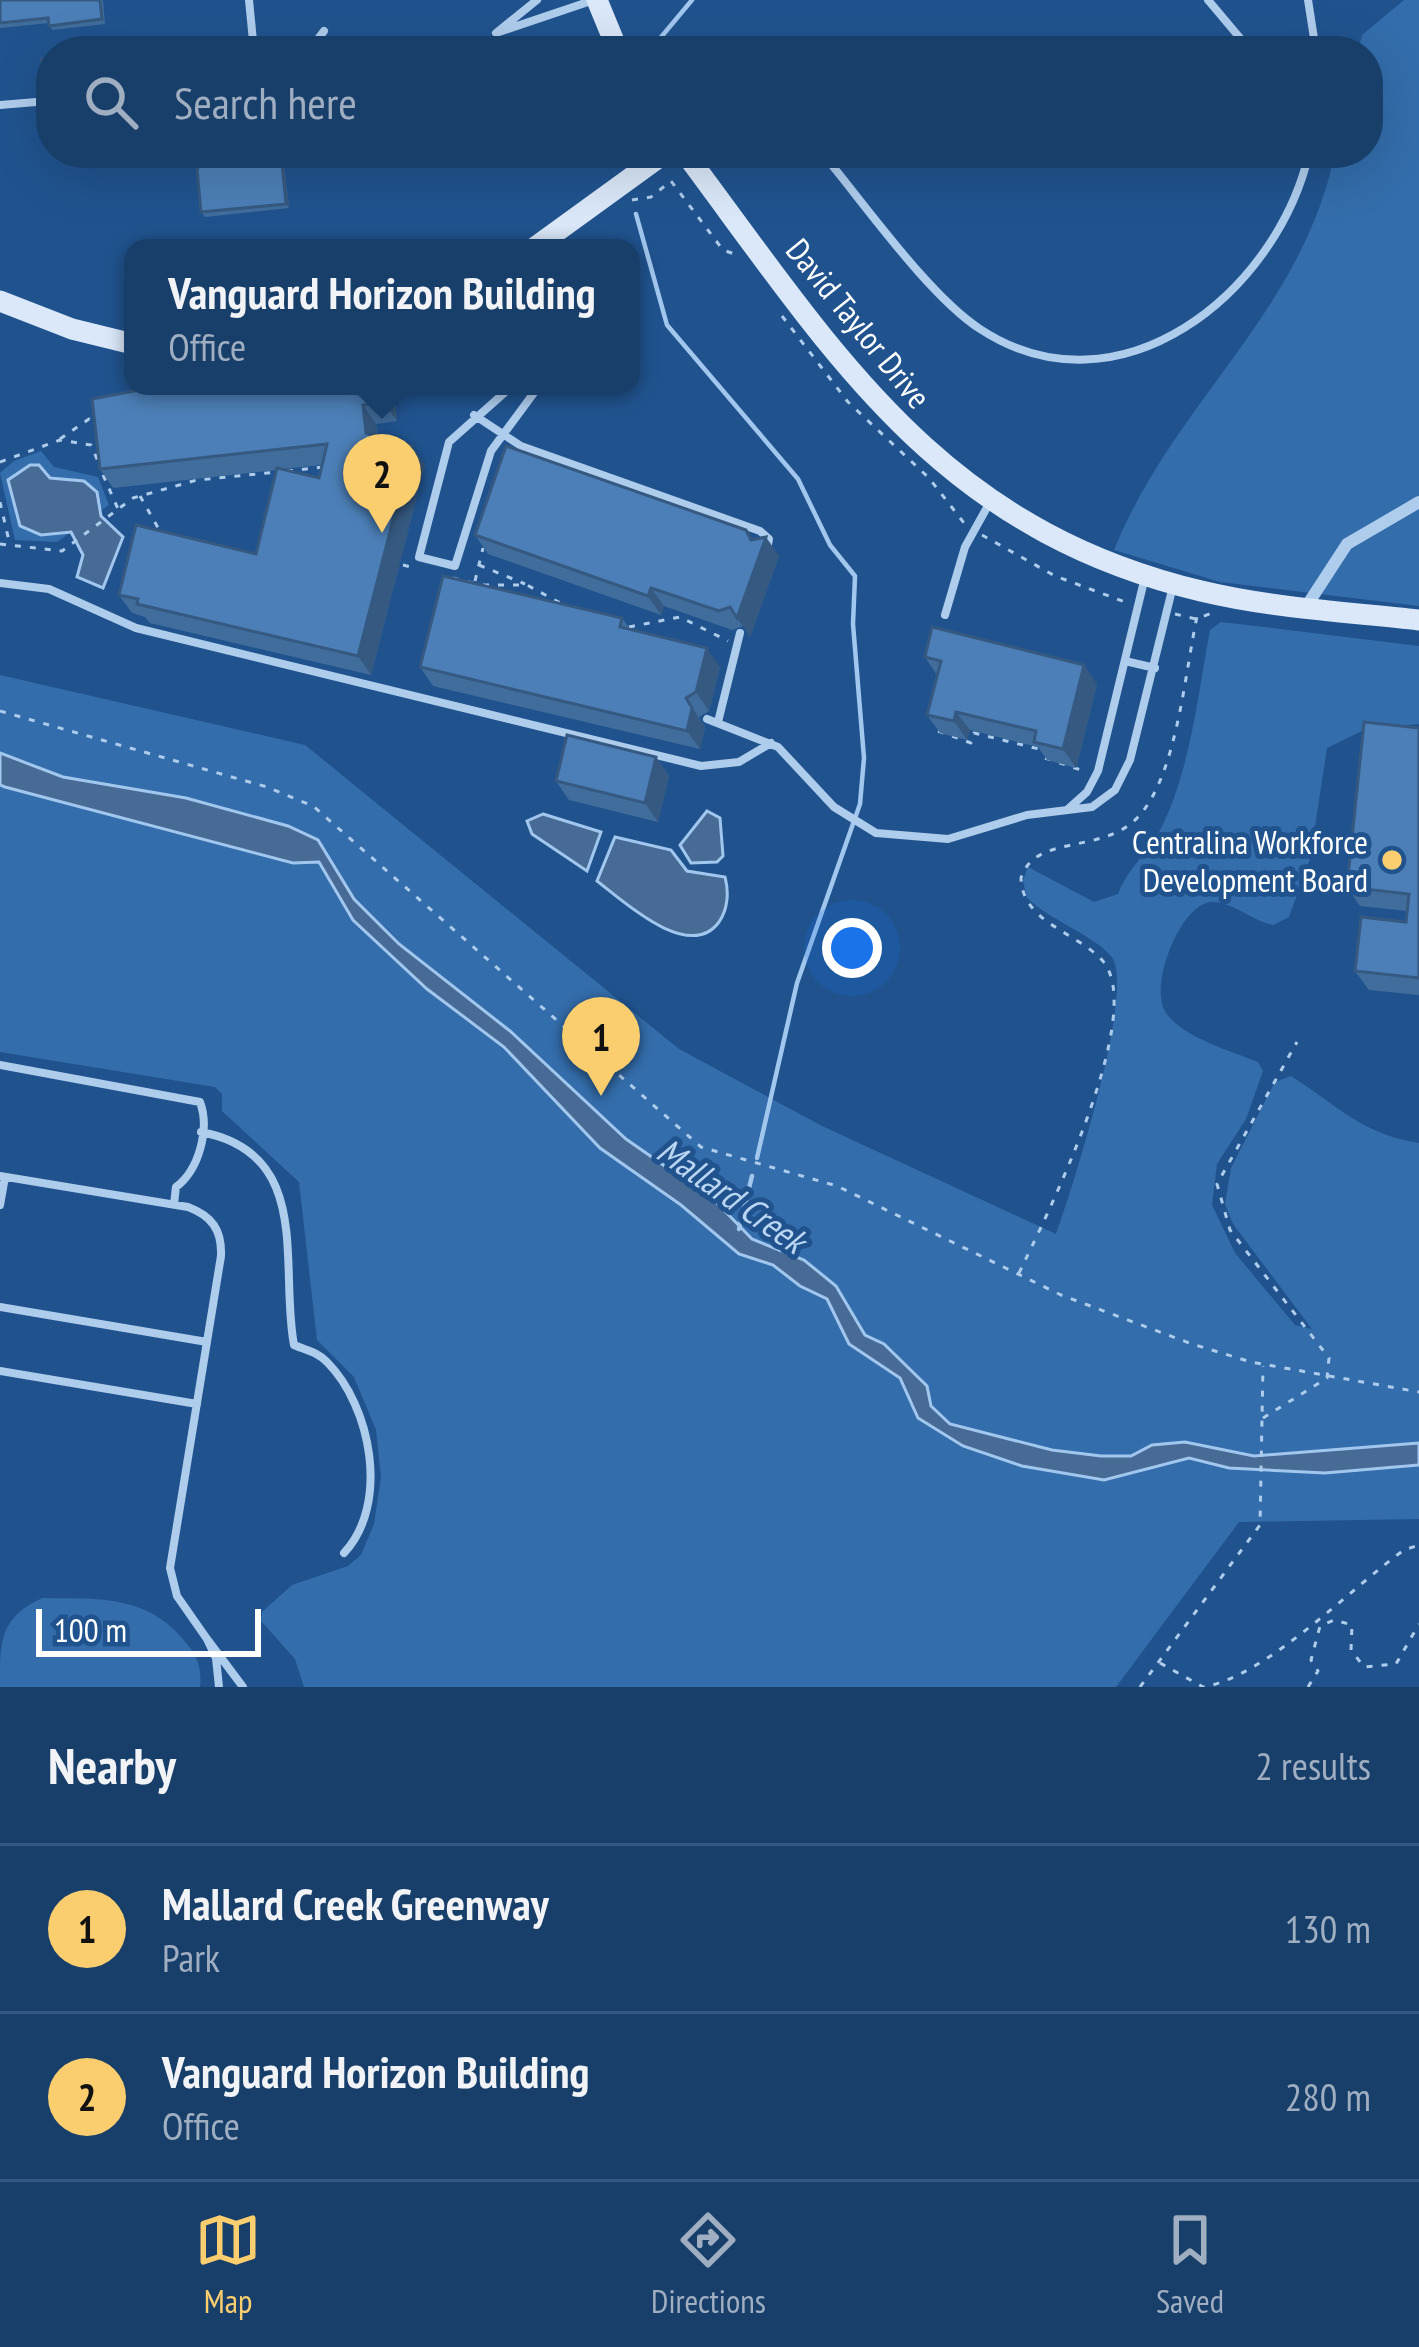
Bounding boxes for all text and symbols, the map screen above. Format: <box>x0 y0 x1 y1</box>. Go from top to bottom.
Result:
search box <box>36 36 1383 168</box>
icon: search <box>78 69 144 135</box>
text: Search here <box>174 73 357 131</box>
street label: David Taylor Drive <box>777 229 941 417</box>
popup <box>124 239 640 395</box>
text: Vanguard Horizon Building <box>168 263 596 321</box>
text: Office <box>168 321 246 372</box>
pin: 2 <box>343 434 421 533</box>
place label: Centralina Workforce Development Board <box>1132 820 1368 901</box>
marker: Centralina Workforce Development Board <box>1379 847 1405 873</box>
your location <box>822 918 882 978</box>
pin: 1 <box>562 997 640 1096</box>
water label: Mallard Creek <box>649 1127 819 1266</box>
scale bar <box>36 1603 261 1656</box>
text: 100 m <box>54 1608 127 1651</box>
text: Nearby <box>48 1732 176 1798</box>
text: 2 results <box>1255 1740 1371 1791</box>
text: Mallard Creek Greenway <box>162 1874 549 1932</box>
text: 1 <box>78 1903 96 1954</box>
text: 130 m <box>1285 1903 1371 1954</box>
text: Park <box>162 1932 220 1983</box>
text: Vanguard Horizon Building <box>162 2042 589 2100</box>
text: 2 <box>78 2071 96 2122</box>
text: 280 m <box>1285 2071 1371 2122</box>
text: Office <box>162 2100 240 2151</box>
tab: Map <box>195 2207 261 2322</box>
tab: Directions <box>651 2207 766 2322</box>
tab: Saved <box>1156 2207 1224 2322</box>

